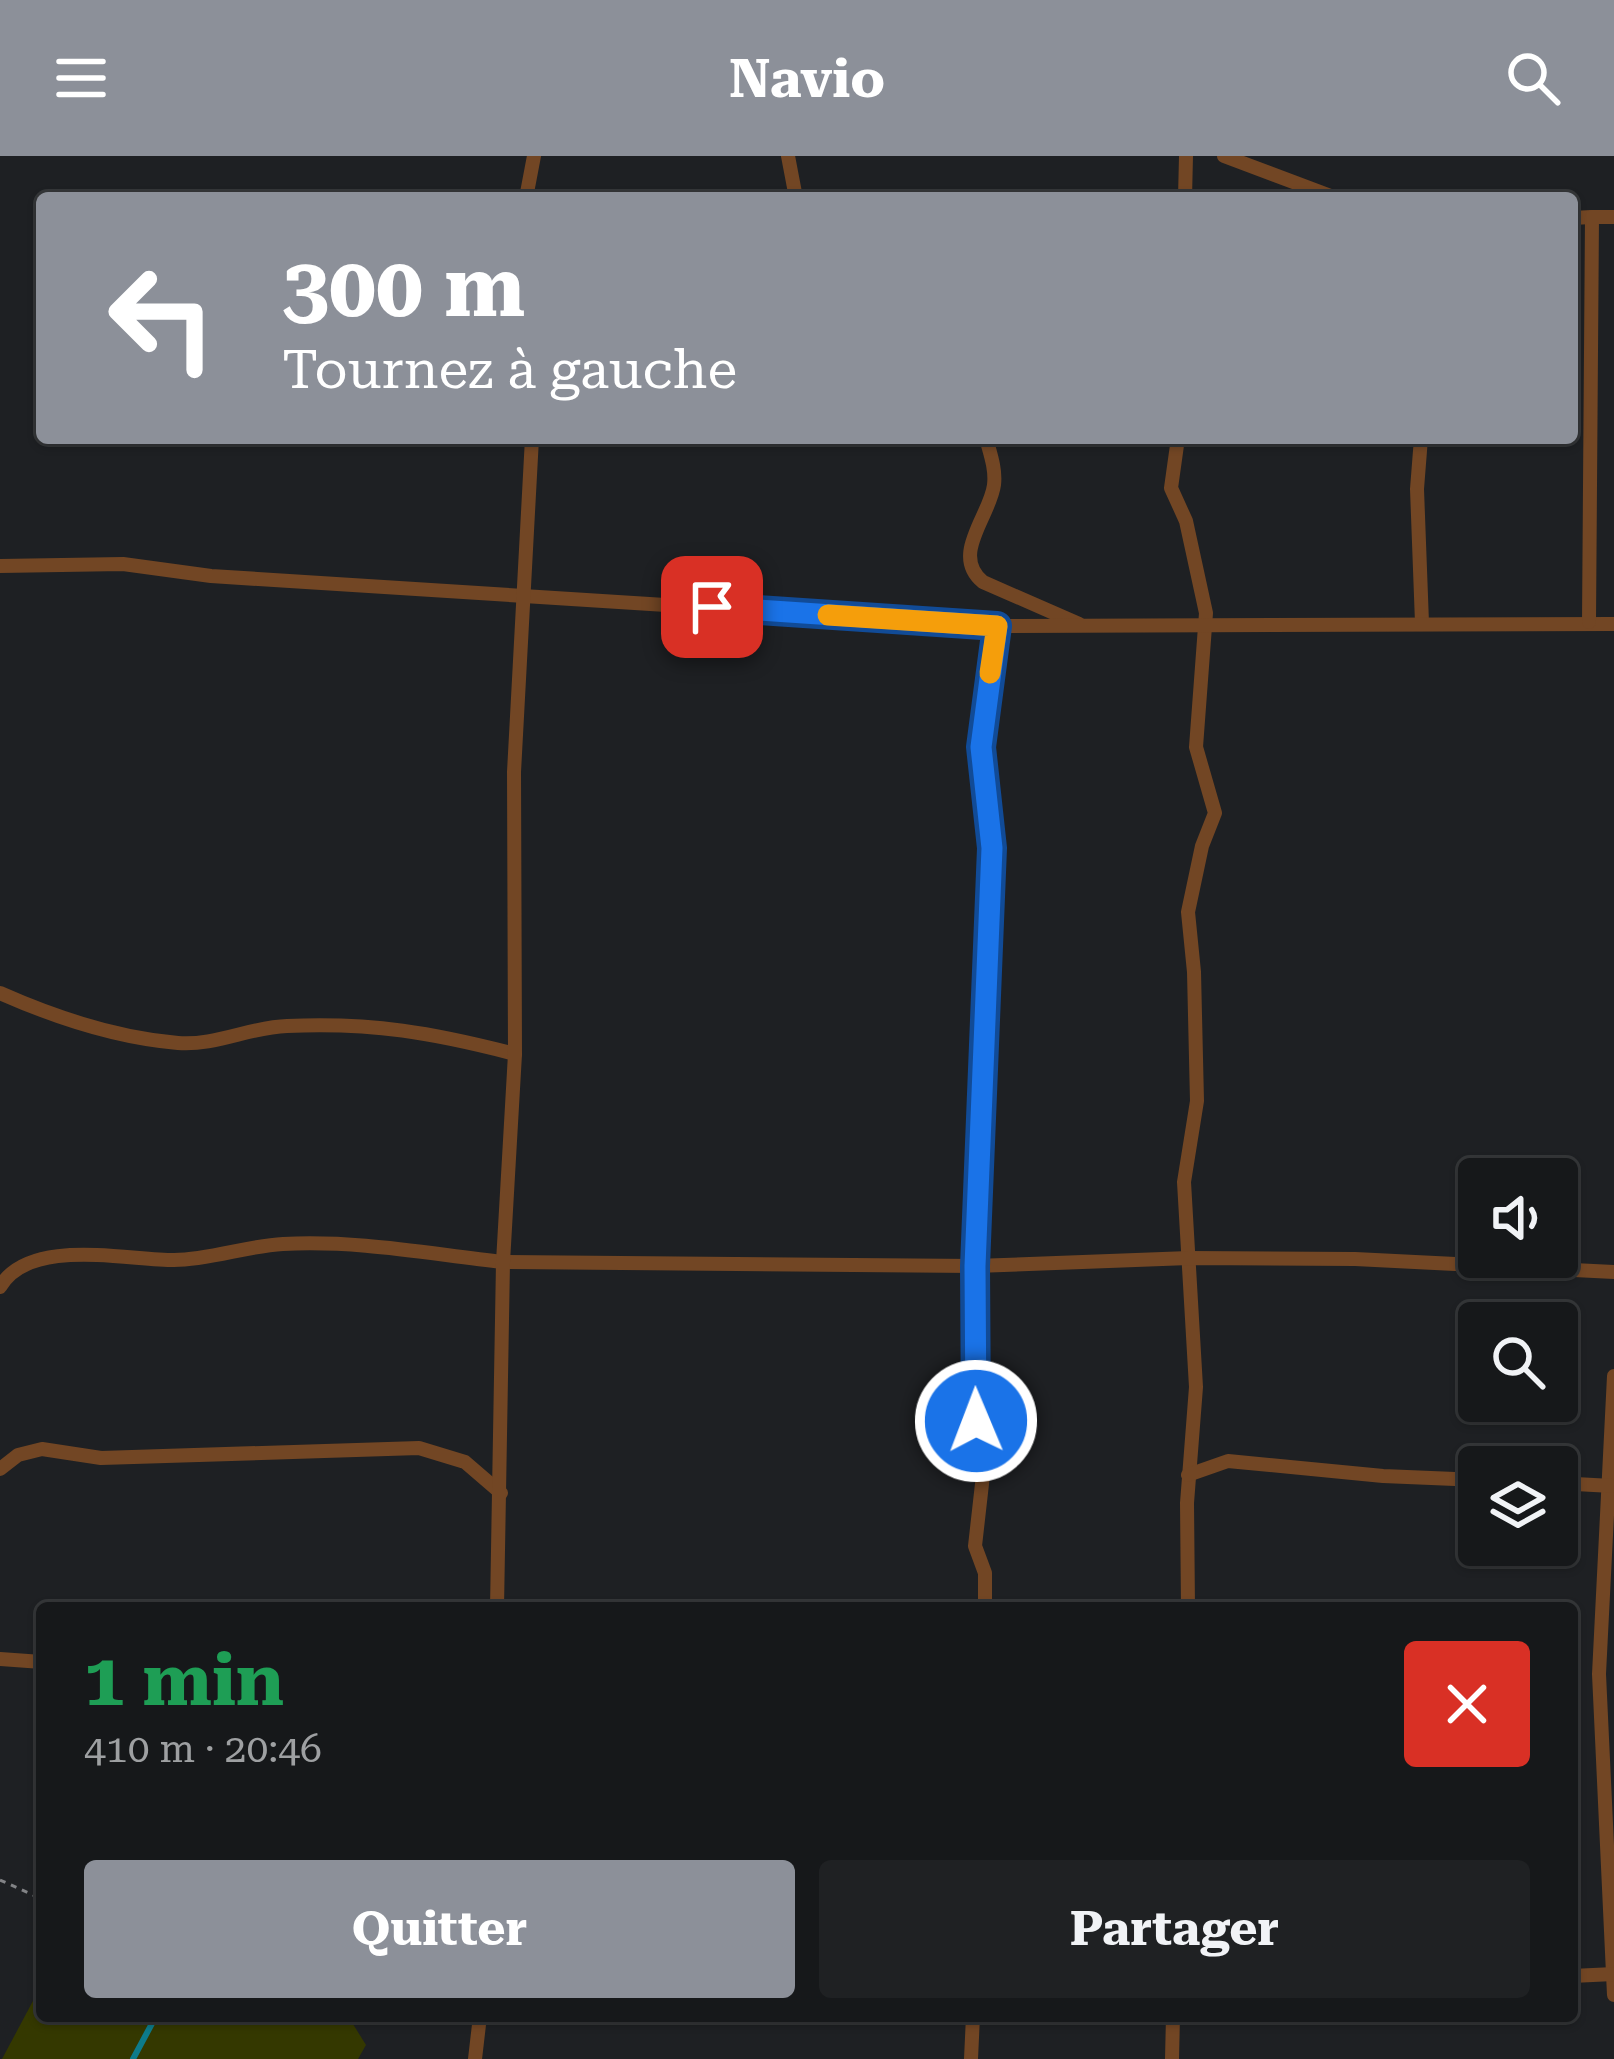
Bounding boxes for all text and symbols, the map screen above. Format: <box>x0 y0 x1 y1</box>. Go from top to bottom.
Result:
icon: menu <box>48 45 114 111</box>
icon: search <box>1500 45 1566 111</box>
text: Navio <box>729 47 885 110</box>
text: 300 m <box>282 238 525 336</box>
icon: left <box>84 240 240 396</box>
text: Tournez à gauche <box>282 338 737 401</box>
pin <box>661 556 763 658</box>
icon: arrive <box>679 574 745 640</box>
map controls <box>1458 1158 1578 1566</box>
button: sound <box>1458 1158 1578 1278</box>
button: search <box>1458 1302 1578 1422</box>
position arrow <box>913 1358 1039 1484</box>
button: layers <box>1458 1446 1578 1566</box>
text: 1 min <box>84 1638 284 1723</box>
button: close <box>1404 1641 1530 1767</box>
text: 410 m · 20:46 <box>84 1726 322 1772</box>
button: Quitter <box>84 1860 795 1998</box>
button: Partager <box>819 1860 1530 1998</box>

